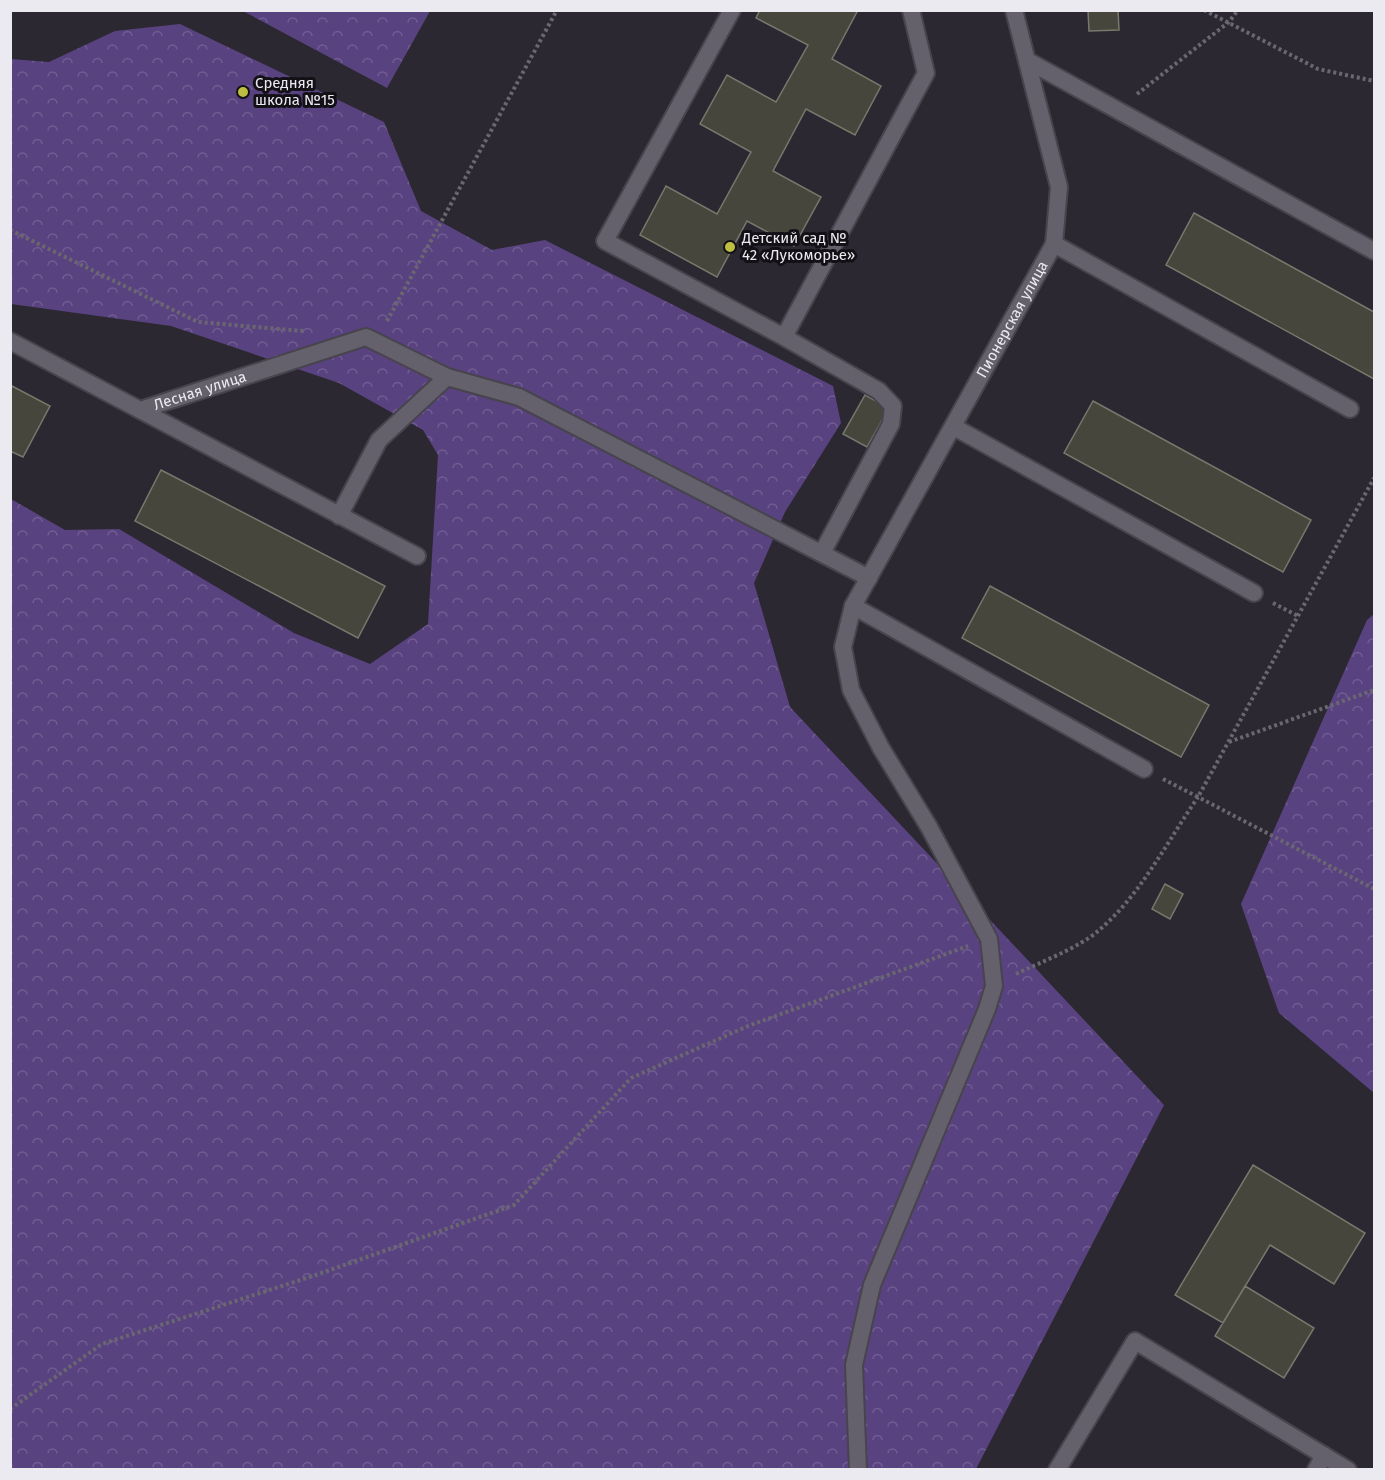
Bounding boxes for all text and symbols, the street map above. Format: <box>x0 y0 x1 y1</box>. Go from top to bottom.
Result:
place label: Средняя школа №15 <box>255 74 335 109</box>
marker: Средняя школа №15 <box>236 85 250 99</box>
place label: Детский сад № 42 «Лукоморье» <box>741 229 855 264</box>
marker: Детский сад № 42 «Лукоморье» <box>723 240 737 254</box>
street label: Пионерская улица <box>973 258 1052 381</box>
street label: Лесная улица <box>151 367 248 414</box>

